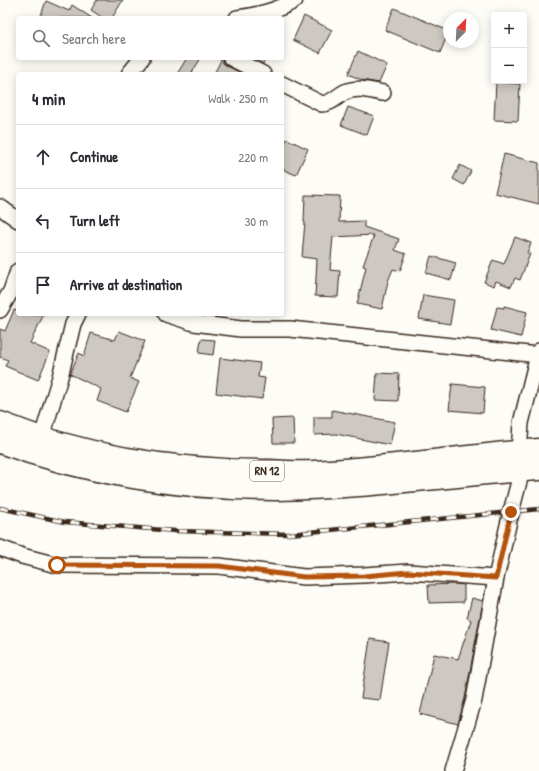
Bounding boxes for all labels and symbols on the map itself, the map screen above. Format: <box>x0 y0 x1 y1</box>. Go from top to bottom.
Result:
north arrow <box>443 12 479 48</box>
road number: RN 12 <box>250 461 284 481</box>
route end <box>502 503 520 521</box>
route start <box>48 556 66 574</box>

